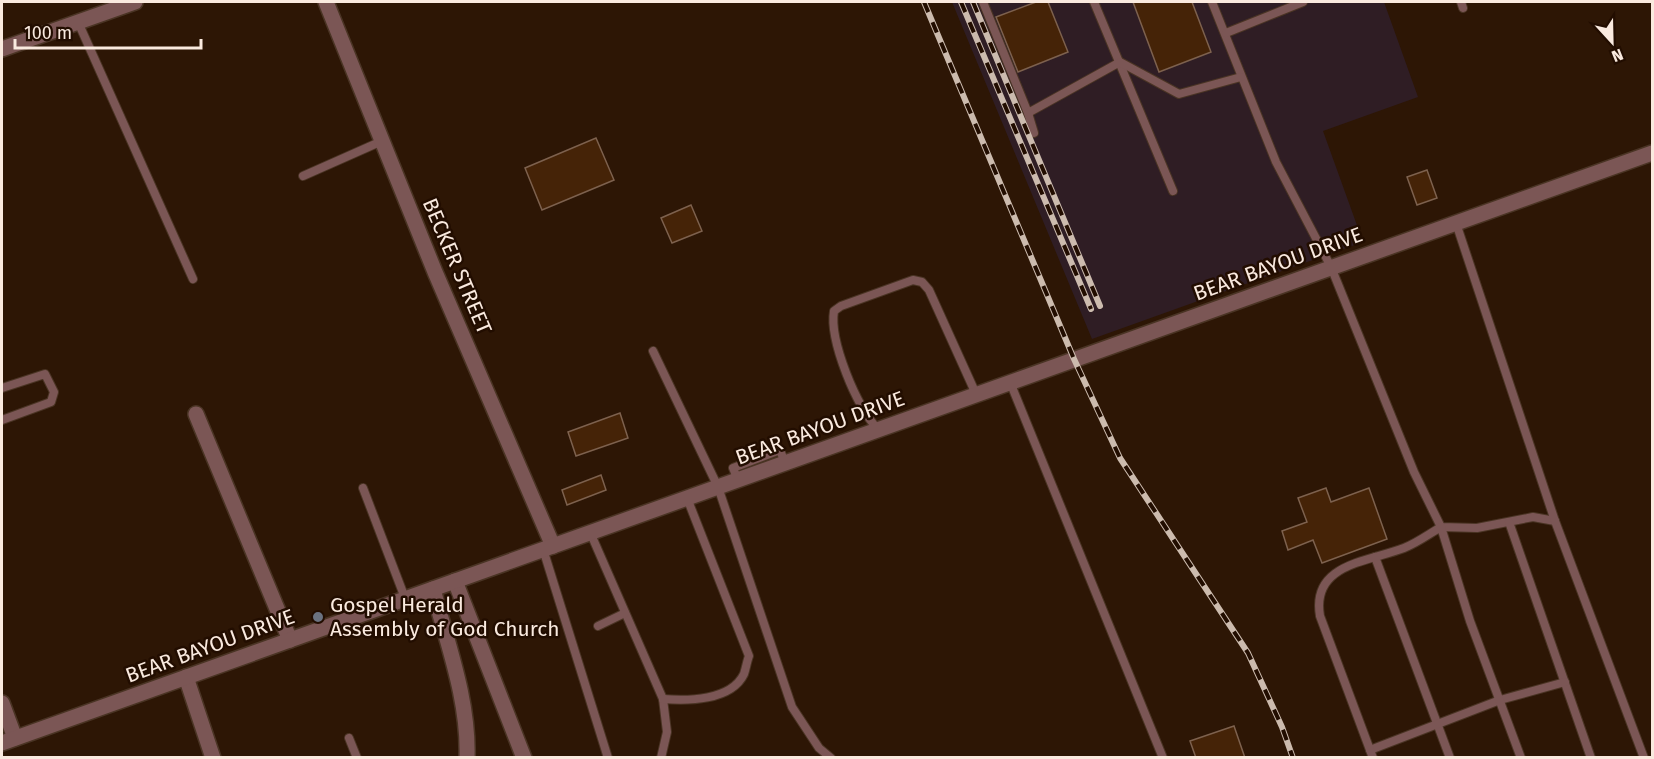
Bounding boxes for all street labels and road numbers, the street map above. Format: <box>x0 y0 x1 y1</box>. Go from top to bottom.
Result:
street label: BECKER STREET <box>417 194 497 338</box>
street label: BEAR BAYOU DRIVE <box>1190 221 1366 307</box>
street label: BEAR BAYOU DRIVE <box>732 385 908 471</box>
street label: BEAR BAYOU DRIVE <box>122 603 298 689</box>

